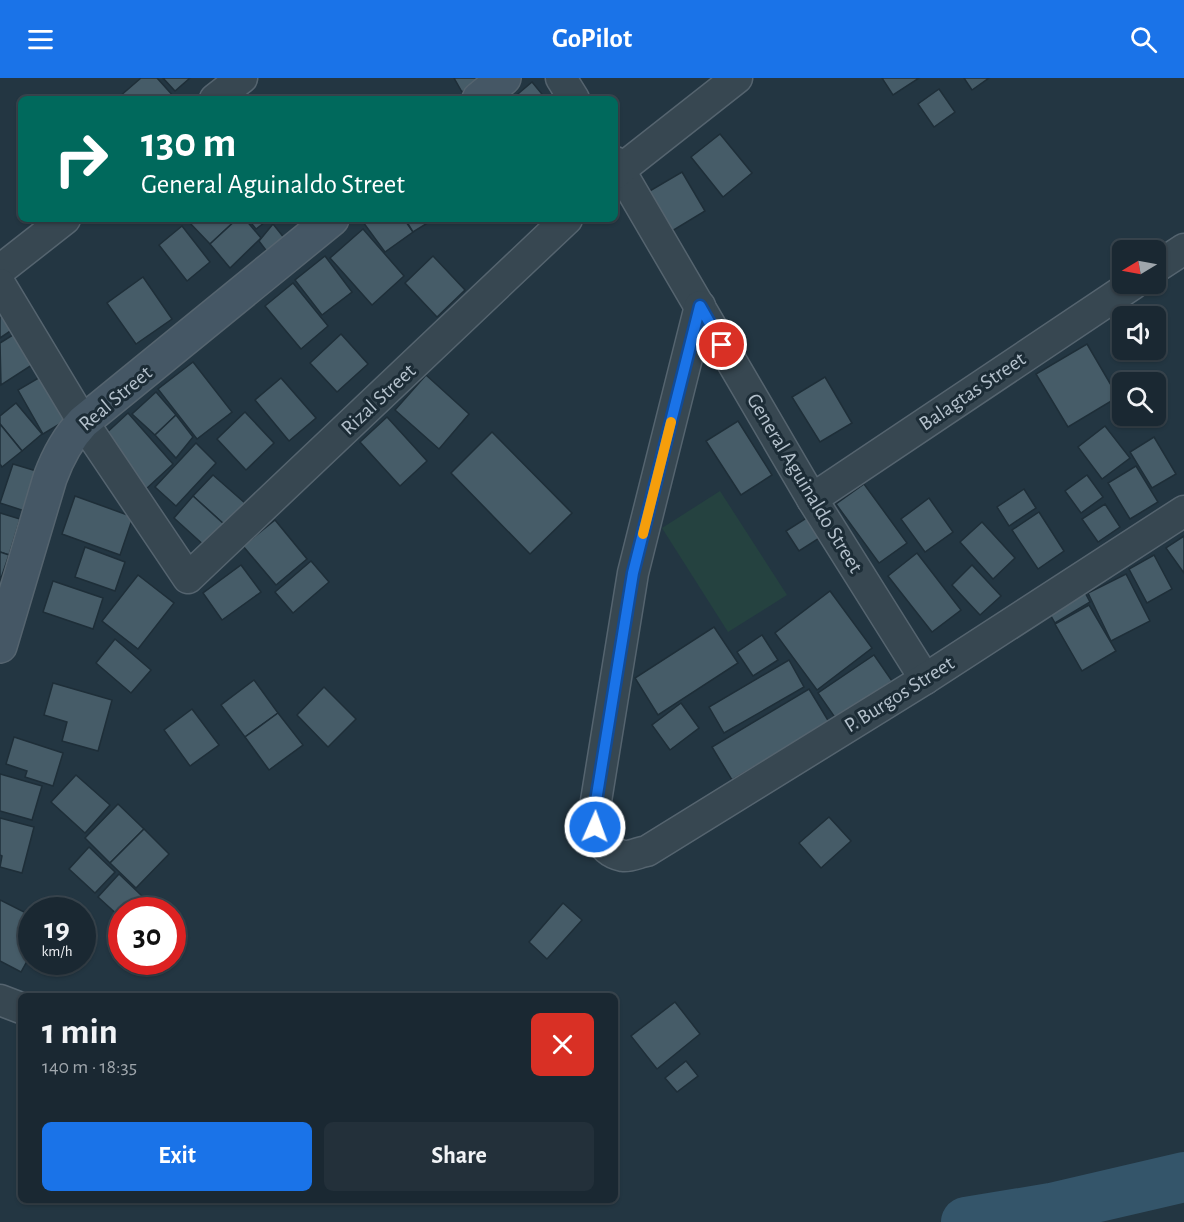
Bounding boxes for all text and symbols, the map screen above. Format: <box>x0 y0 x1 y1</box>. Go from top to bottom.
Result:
icon: menu <box>24 23 57 56</box>
icon: search <box>1127 23 1160 56</box>
text: GoPilot <box>552 25 632 52</box>
icon: right <box>42 120 120 198</box>
text: 130 m <box>141 122 236 164</box>
text: General Aguinaldo Street <box>141 171 405 198</box>
north arrow <box>1112 240 1166 294</box>
map controls <box>1112 240 1166 426</box>
button: sound <box>1112 306 1166 360</box>
pin <box>696 319 747 370</box>
icon: arrive <box>705 328 738 361</box>
street label: Balagtas Street <box>915 348 1029 435</box>
street label: Rizal Street <box>337 360 420 439</box>
street label: Real Street <box>75 362 156 435</box>
button: search <box>1112 372 1166 426</box>
street label: General Aguinaldo Street <box>743 390 867 577</box>
street label: P. Burgos Street <box>841 652 958 736</box>
position arrow <box>563 795 627 859</box>
speed limit sign: 30 <box>108 897 186 975</box>
text: 19 <box>44 914 70 944</box>
text: km/h <box>42 944 72 959</box>
button: close <box>531 1013 594 1076</box>
text: 1 min <box>42 1014 118 1050</box>
text: 140 m · 18:35 <box>42 1057 137 1077</box>
button: Exit <box>42 1122 312 1191</box>
button: Share <box>324 1122 594 1191</box>

